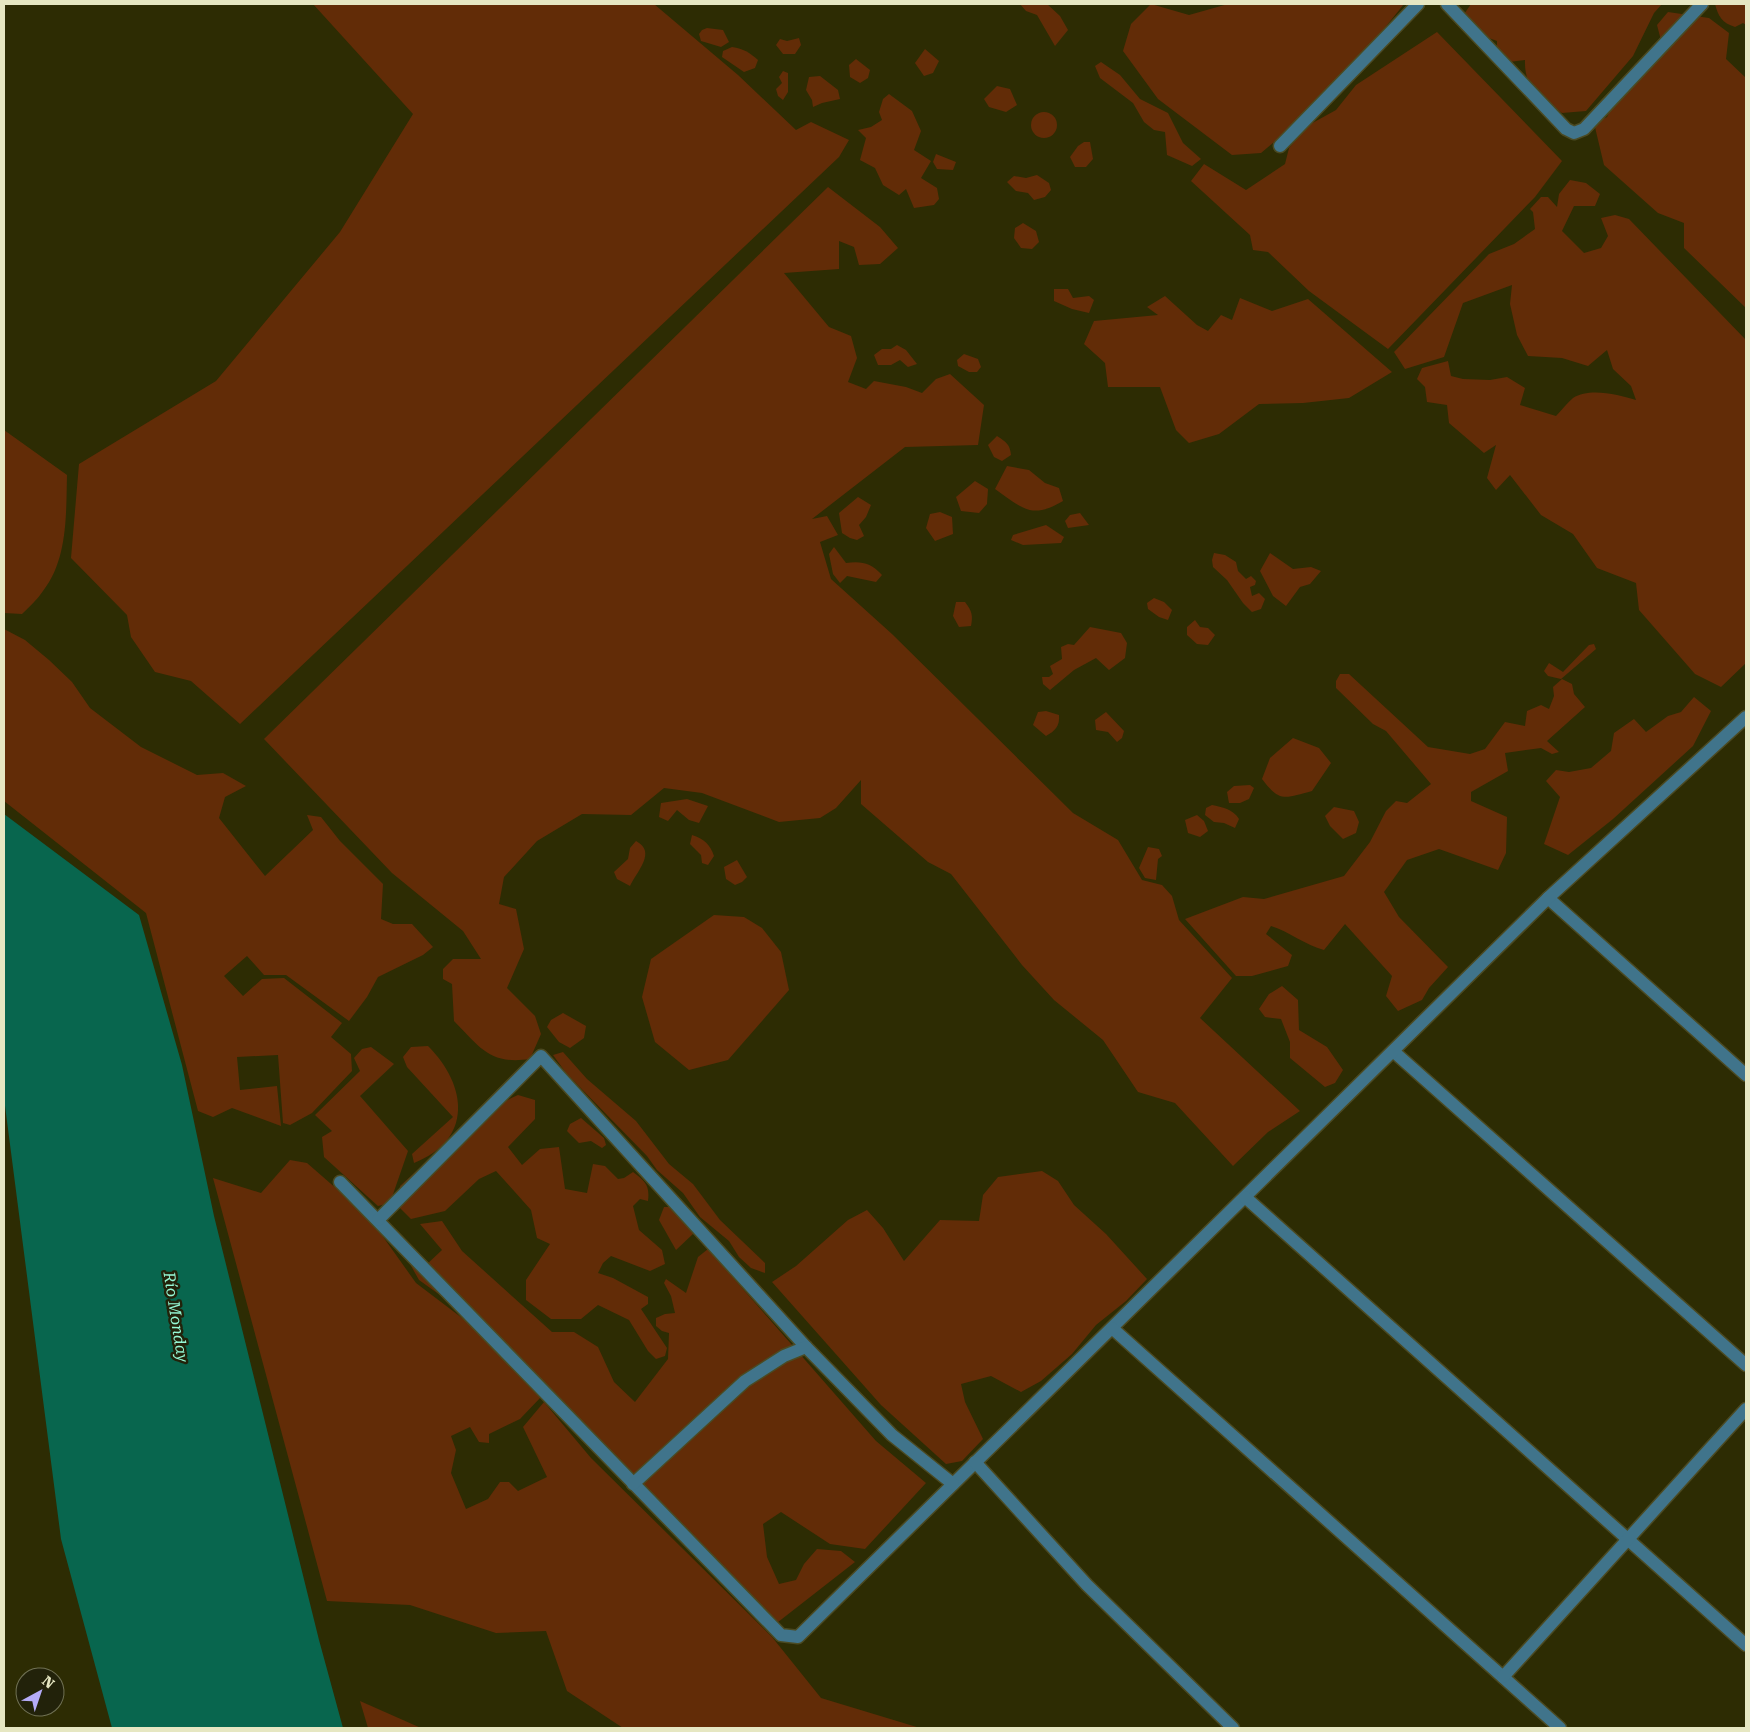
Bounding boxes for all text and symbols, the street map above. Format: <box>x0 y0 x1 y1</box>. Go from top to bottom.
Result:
water label: Río Monday <box>159 1269 193 1364</box>
north arrow <box>15 1667 65 1717</box>
text: N <box>39 1672 58 1692</box>

